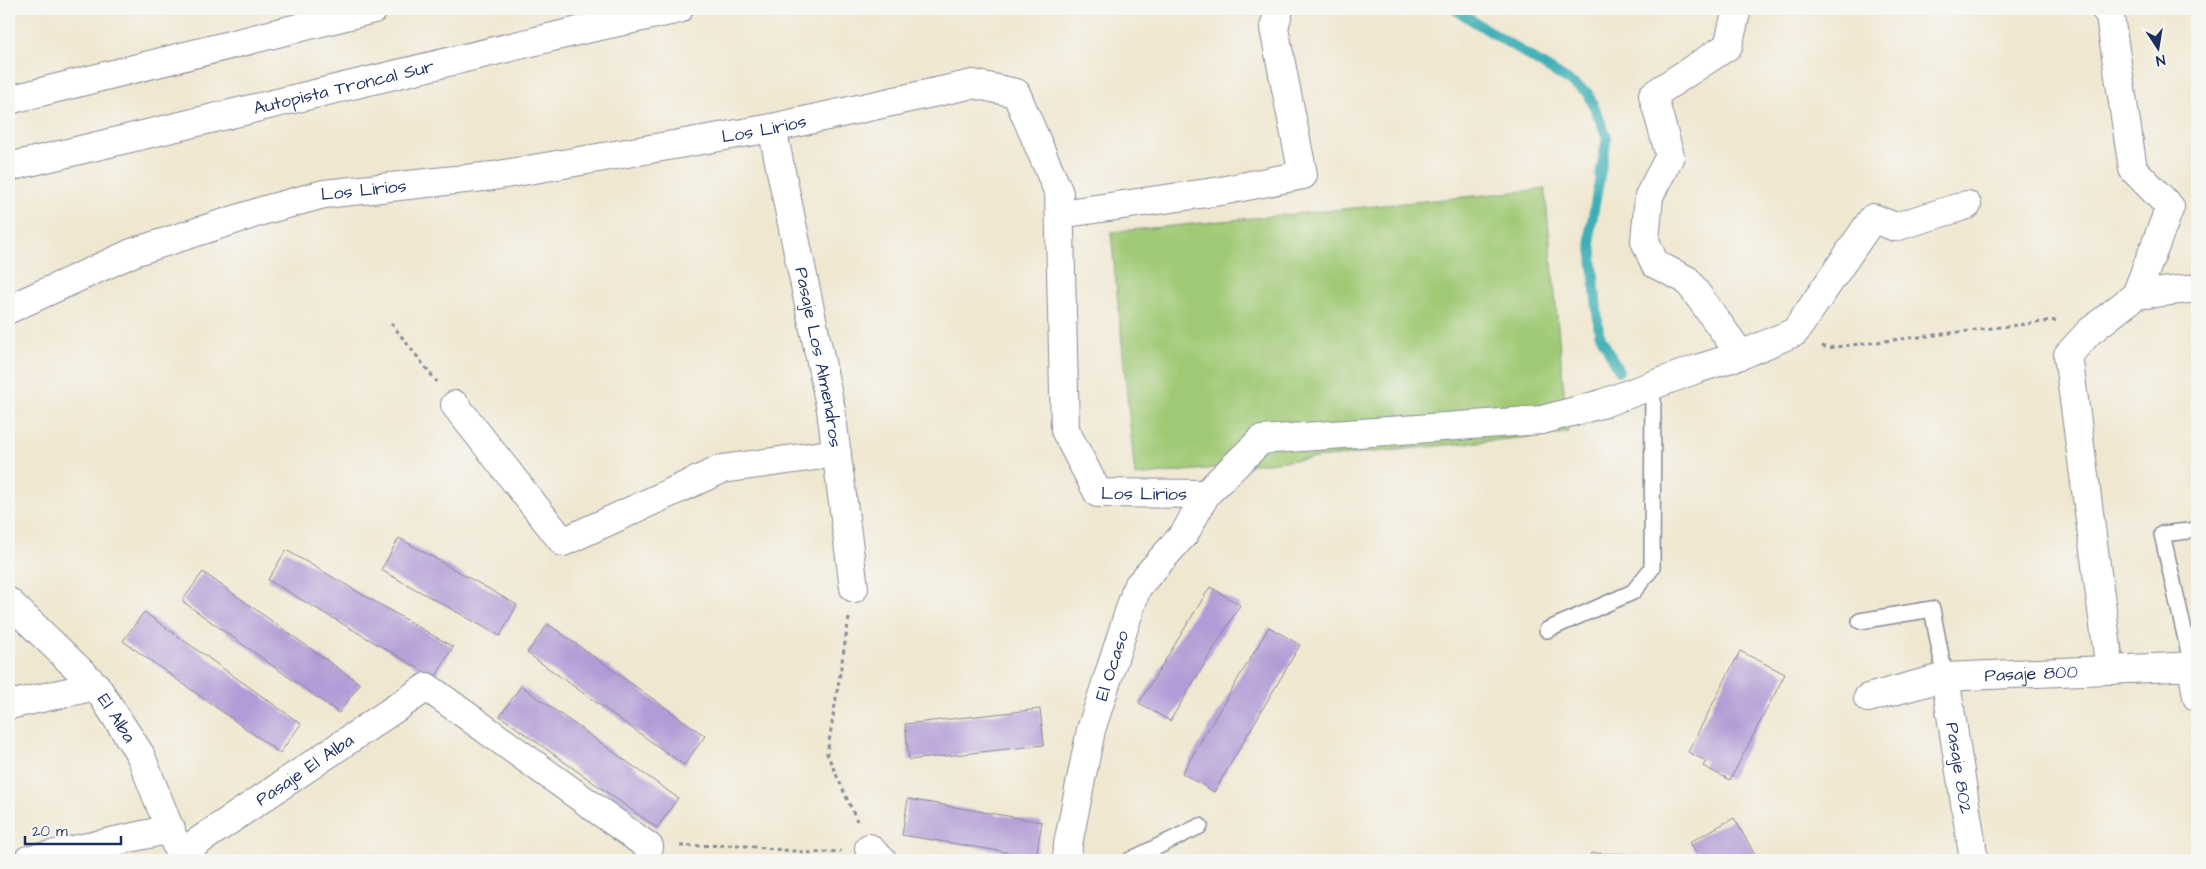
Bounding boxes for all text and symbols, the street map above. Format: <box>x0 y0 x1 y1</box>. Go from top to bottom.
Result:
north arrow <box>2134 22 2184 72</box>
text: N <box>2154 49 2167 70</box>
street label: Autopista Troncal Sur <box>251 54 437 121</box>
street label: Los Lirios <box>720 109 809 149</box>
street label: Los Lirios <box>320 173 408 207</box>
street label: Pasaje Los Almendros <box>788 265 848 449</box>
street label: Los Lirios <box>1101 481 1187 507</box>
street label: El Ocaso <box>1089 627 1135 704</box>
street label: Pasaje 800 <box>1984 659 2078 688</box>
street label: El Alba <box>91 689 142 748</box>
street label: Pasaje 802 <box>1939 720 1979 816</box>
street label: Pasaje El Alba <box>251 728 359 812</box>
scale bar <box>25 814 121 846</box>
text: 20 m <box>32 821 68 842</box>

